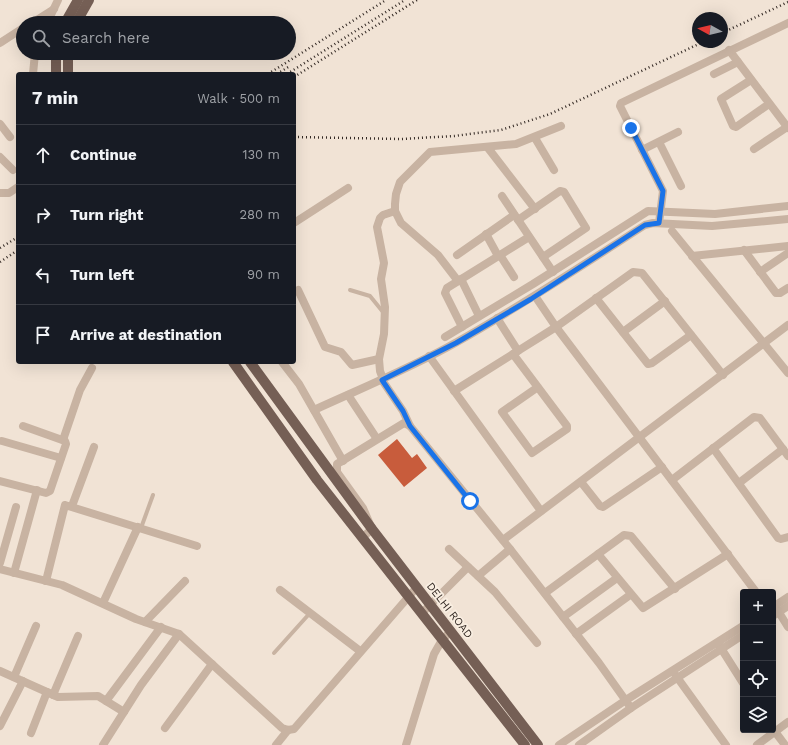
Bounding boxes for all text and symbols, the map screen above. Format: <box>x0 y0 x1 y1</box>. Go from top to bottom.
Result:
north arrow <box>692 12 728 48</box>
search box <box>16 16 296 60</box>
icon: search <box>30 27 52 49</box>
text: Search here <box>62 29 150 47</box>
text: 7 min <box>32 88 78 108</box>
text: Walk · 500 m <box>197 91 280 106</box>
route end <box>622 119 640 137</box>
icon: ahead <box>32 144 54 166</box>
text: Continue <box>70 146 137 164</box>
text: 130 m <box>242 147 280 162</box>
icon: right <box>32 204 54 226</box>
text: Turn right <box>70 206 143 224</box>
text: 280 m <box>240 207 280 222</box>
icon: left <box>32 264 54 286</box>
text: Turn left <box>70 266 134 284</box>
text: 90 m <box>247 267 280 282</box>
icon: arrive <box>32 324 54 346</box>
text: Arrive at destination <box>70 326 222 344</box>
route start <box>461 492 479 510</box>
street label: DELHI ROAD <box>424 580 475 641</box>
map controls <box>740 589 776 733</box>
button: + <box>740 589 776 625</box>
button: − <box>740 625 776 661</box>
button: locate <box>740 661 776 697</box>
button: layers <box>740 697 776 733</box>

